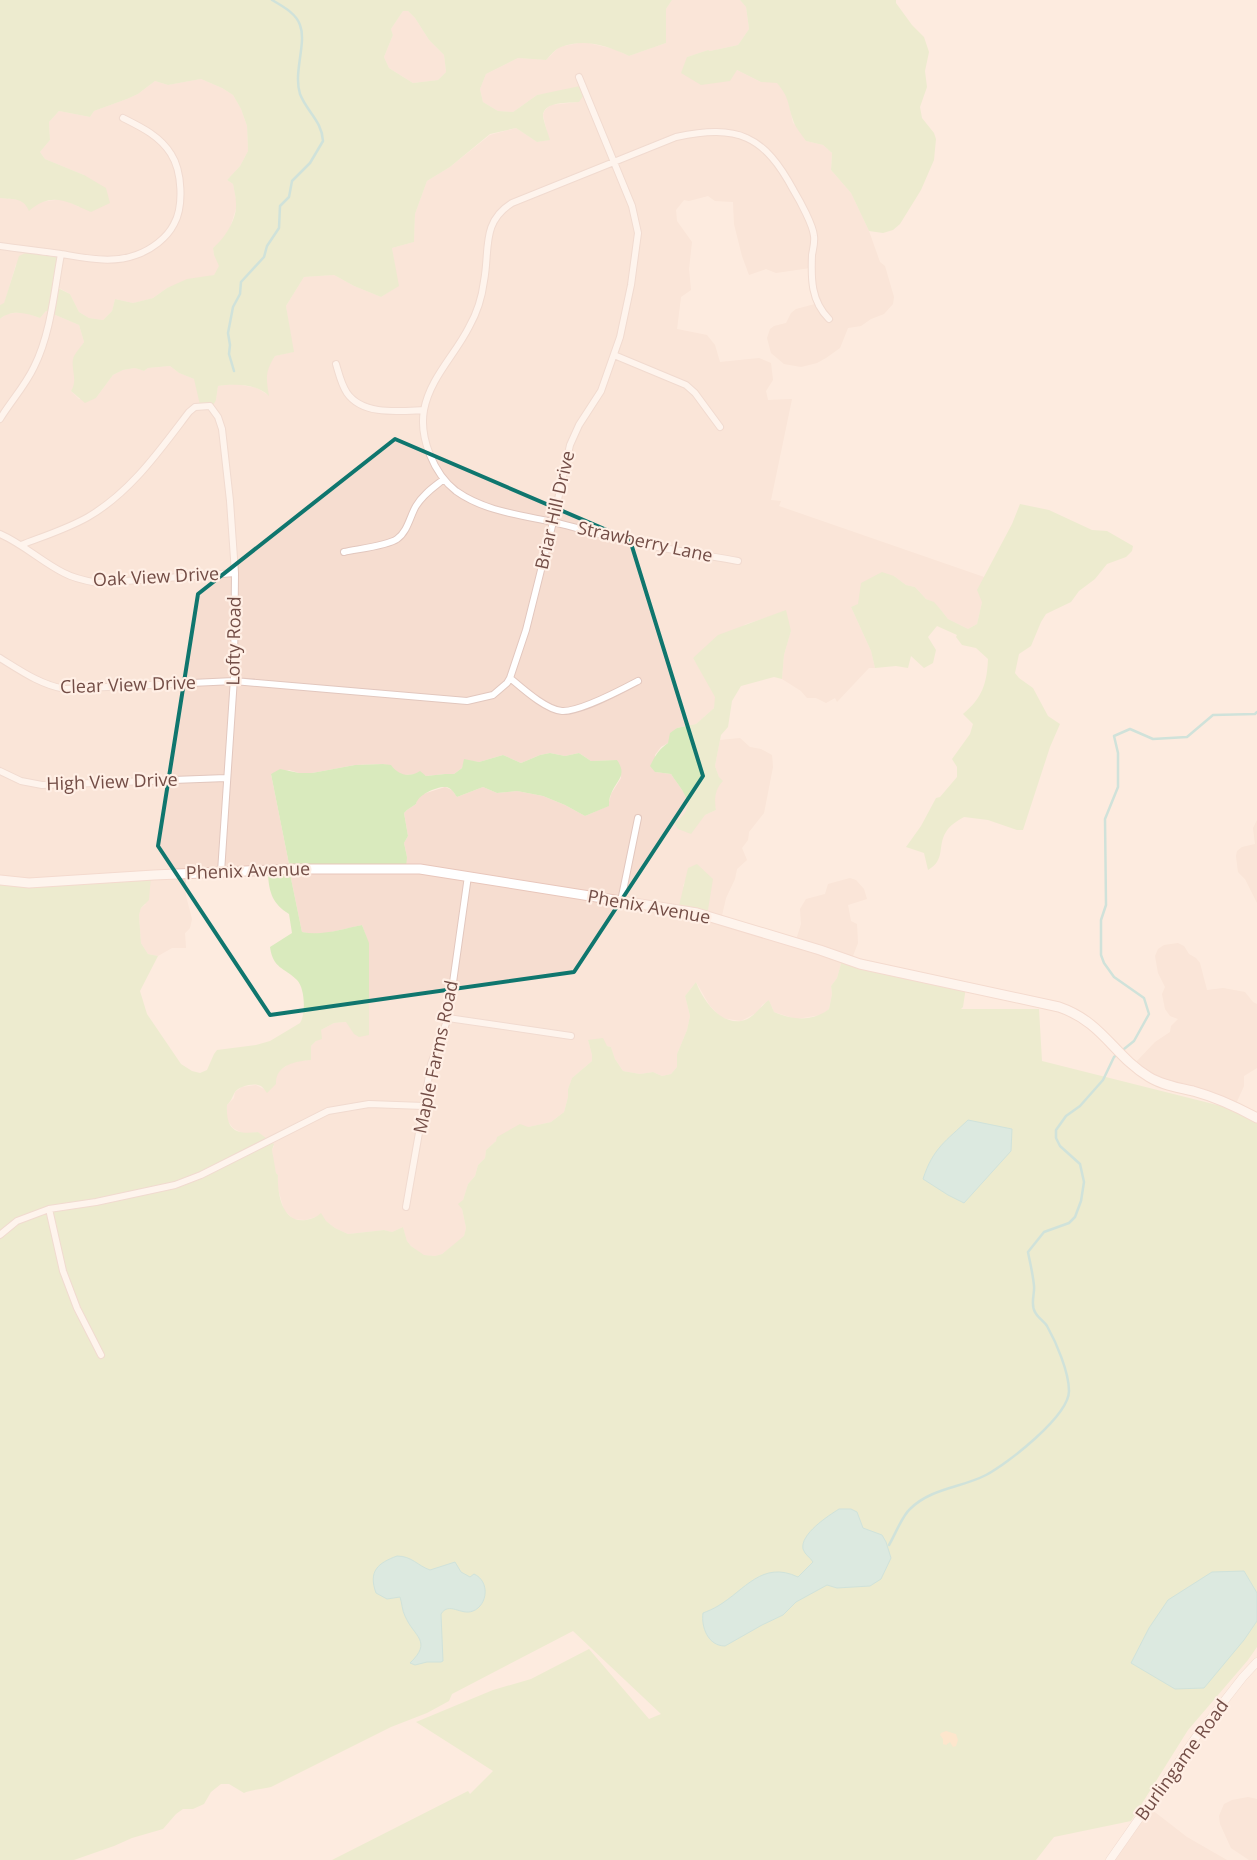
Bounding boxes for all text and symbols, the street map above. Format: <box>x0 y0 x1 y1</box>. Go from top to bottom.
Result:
street label: Briar Hill Drive <box>529 448 579 572</box>
street label: Strawberry Lane <box>575 515 715 567</box>
street label: Oak View Drive <box>92 561 220 591</box>
street label: Lofty Road <box>220 596 246 686</box>
street label: Clear View Drive <box>60 670 196 698</box>
street label: High View Drive <box>46 767 178 795</box>
street label: Phenix Avenue <box>185 856 311 884</box>
street label: Phenix Avenue <box>586 883 712 929</box>
street label: Maple Farms Road <box>407 978 463 1136</box>
street label: Burlingame Road <box>1129 1694 1233 1825</box>

